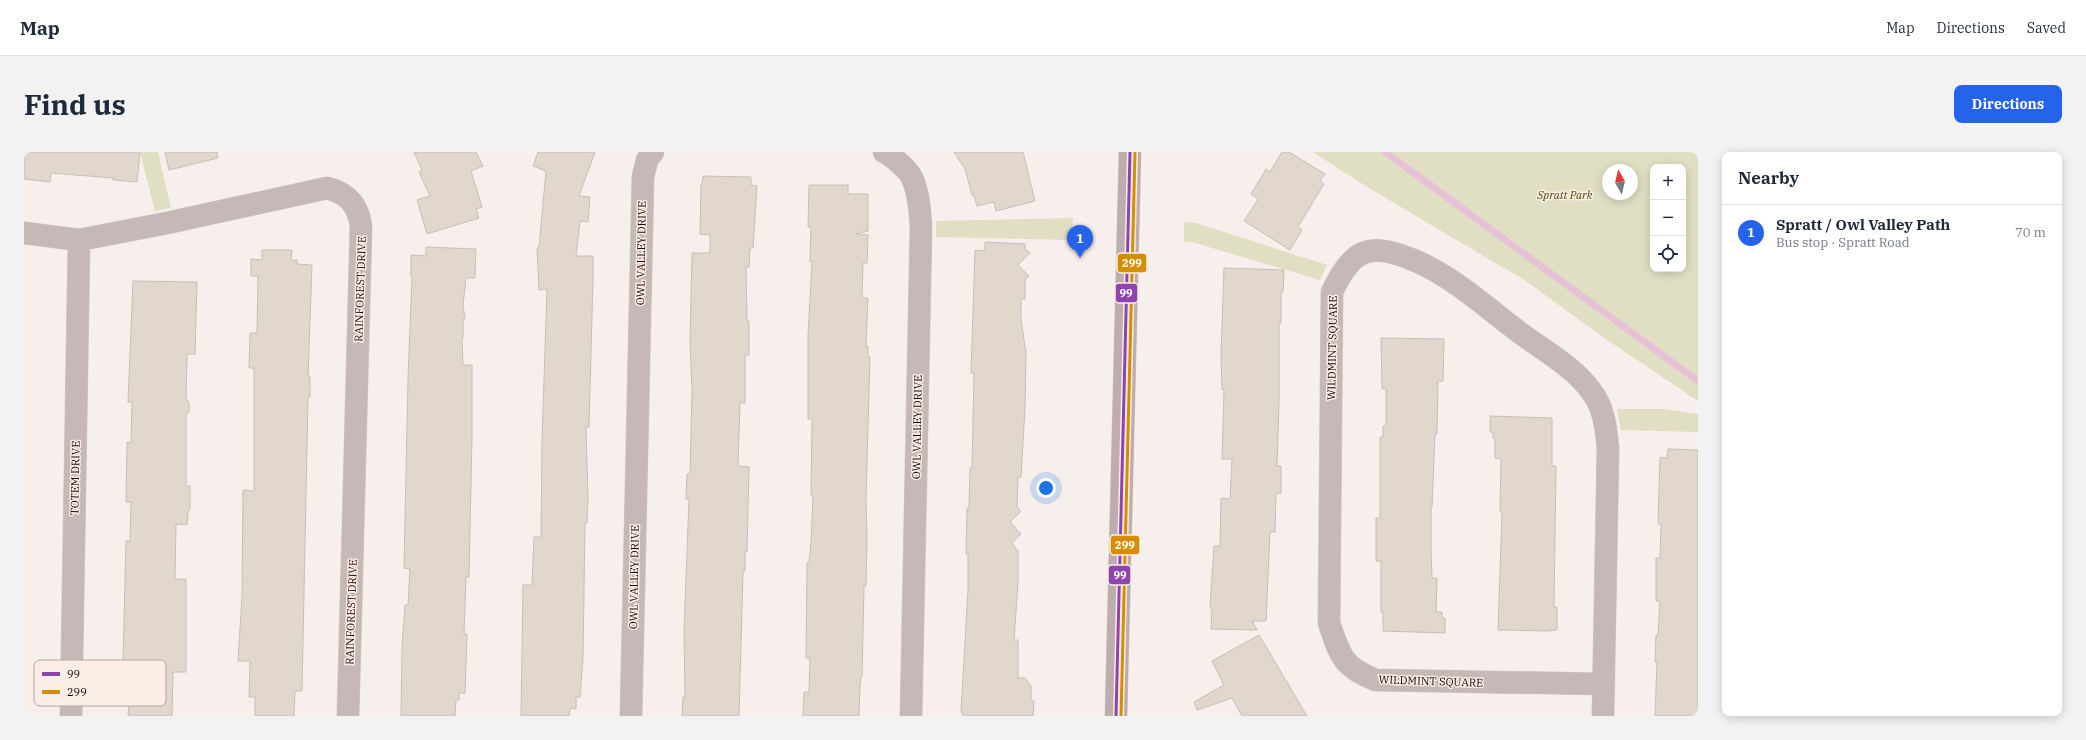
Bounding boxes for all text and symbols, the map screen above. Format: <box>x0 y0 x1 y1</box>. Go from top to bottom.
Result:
text: Map <box>20 16 60 40</box>
text: Map <box>1886 19 1915 37</box>
text: Directions <box>1937 19 2005 37</box>
text: Saved <box>2027 19 2066 37</box>
button: Directions <box>1954 85 2062 123</box>
text: Find us <box>24 86 126 123</box>
north arrow <box>1602 164 1638 200</box>
map controls <box>1650 164 1686 272</box>
button: + <box>1650 164 1686 200</box>
text: Nearby <box>1738 167 1799 189</box>
park label: Spratt Park <box>1536 188 1593 202</box>
button: − <box>1650 200 1686 236</box>
street label: OWL VALLEY DRIVE <box>633 201 649 305</box>
text: Spratt / Owl Valley Path <box>1776 215 1950 234</box>
text: 1 <box>1747 224 1755 241</box>
text: 70 m <box>2015 224 2046 241</box>
pin: 1 <box>1067 225 1093 258</box>
text: Bus stop · Spratt Road <box>1776 234 1910 251</box>
street label: RAINFOREST DRIVE <box>351 236 369 342</box>
button: locate <box>1650 236 1686 272</box>
line badge: 299 <box>1117 253 1147 273</box>
text: 299 <box>1122 256 1142 270</box>
line badge: 99 <box>1115 283 1138 303</box>
text: 99 <box>1119 286 1133 300</box>
street label: WILDMINT SQUARE <box>1324 296 1340 400</box>
street label: OWL VALLEY DRIVE <box>909 375 925 479</box>
street label: TOTEM DRIVE <box>67 441 83 515</box>
your location <box>1036 478 1056 498</box>
street label: OWL VALLEY DRIVE <box>626 525 642 629</box>
line badge: 299 <box>1110 535 1140 555</box>
text: 299 <box>1115 538 1135 552</box>
street label: RAINFOREST DRIVE <box>342 559 360 665</box>
line badge: 99 <box>1108 565 1131 585</box>
text: 99 <box>1113 568 1127 582</box>
legend <box>34 660 166 706</box>
text: 99 <box>67 667 80 681</box>
street label: WILDMINT SQUARE <box>1378 672 1484 690</box>
text: 299 <box>67 685 87 699</box>

